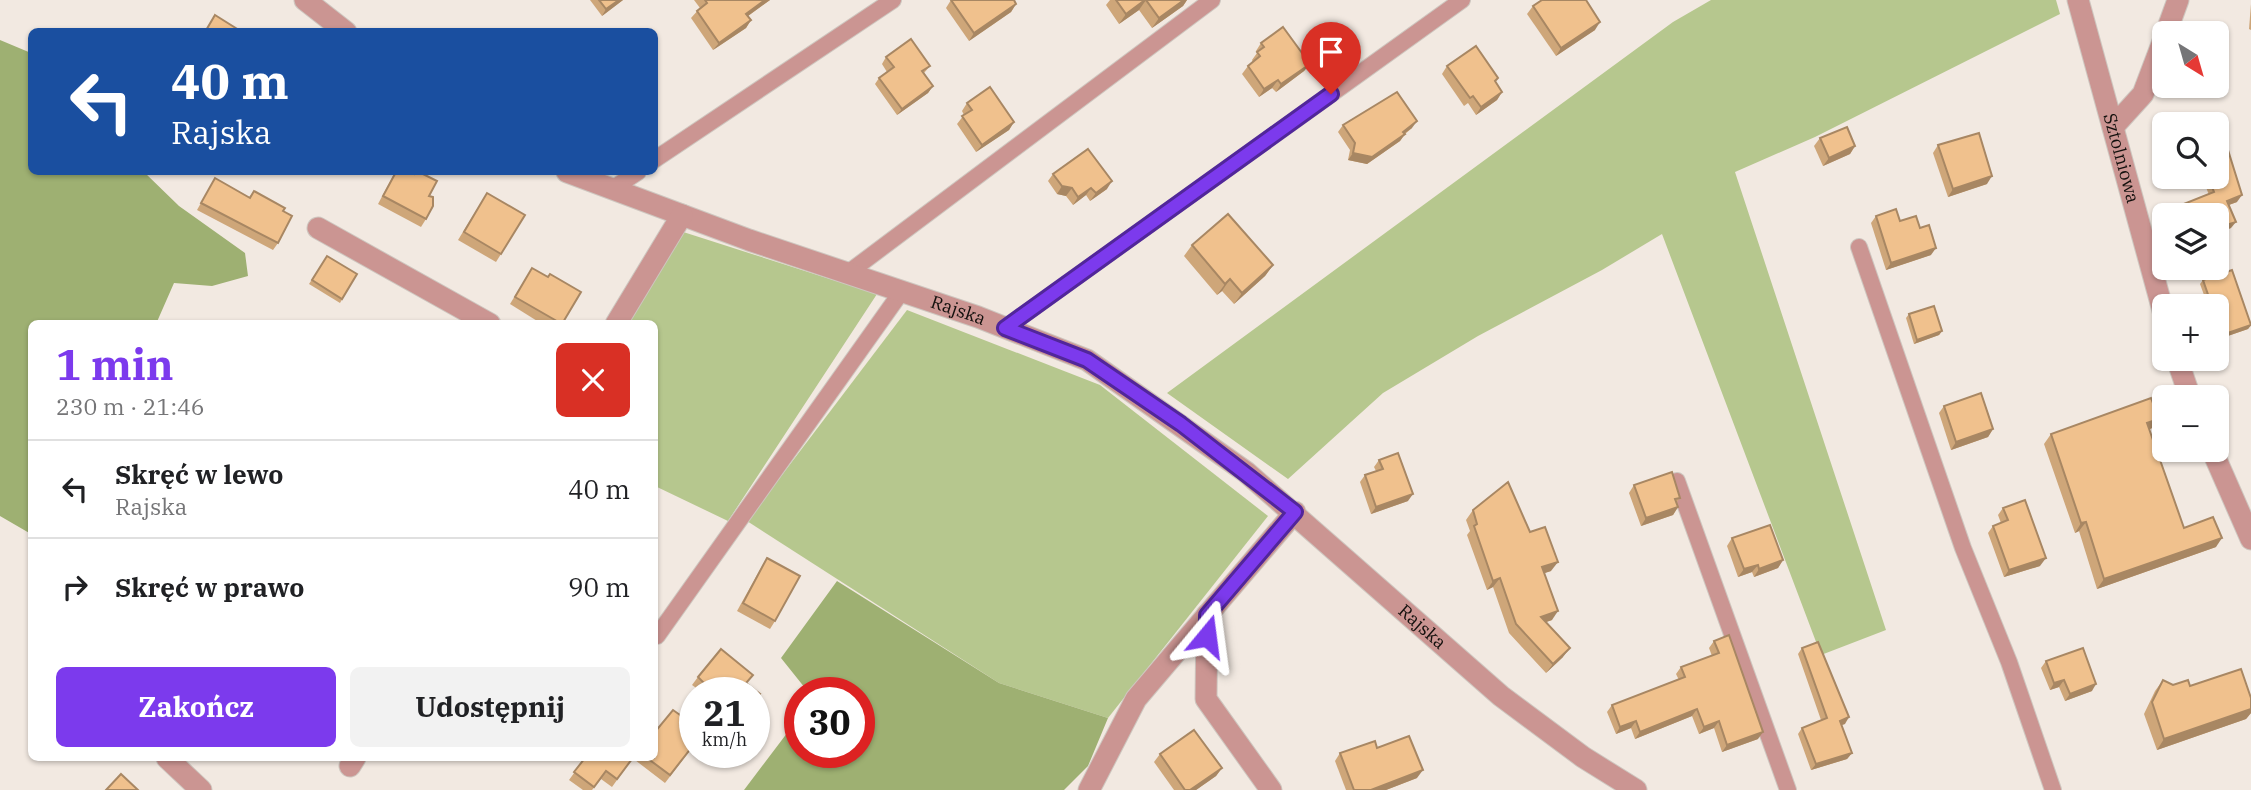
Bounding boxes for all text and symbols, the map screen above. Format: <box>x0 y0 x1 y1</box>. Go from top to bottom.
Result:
north arrow <box>2152 21 2230 98</box>
map controls <box>2152 21 2229 462</box>
pin <box>1301 22 1361 94</box>
icon: arrive <box>1312 33 1350 71</box>
text: 40 m <box>171 49 289 112</box>
icon: left <box>56 56 147 147</box>
street label: Sztolniowa <box>2098 110 2145 206</box>
text: Rajska <box>171 111 271 153</box>
button: search <box>2152 112 2229 189</box>
button: layers <box>2152 203 2229 280</box>
street label: Rajska <box>928 290 989 330</box>
button: + <box>2152 294 2229 371</box>
text: 1 min <box>56 337 174 392</box>
button: close <box>556 343 630 417</box>
button: − <box>2152 385 2229 462</box>
text: 230 m · 21:46 <box>56 391 205 421</box>
text: Skręć w lewo <box>115 457 283 491</box>
icon: left <box>56 470 94 508</box>
text: 40 m <box>568 472 630 506</box>
text: Rajska <box>115 491 187 521</box>
icon: right <box>56 568 94 606</box>
text: Skręć w prawo <box>115 570 304 604</box>
text: 90 m <box>568 570 630 604</box>
position arrow <box>1170 599 1244 673</box>
street label: Rajska <box>1394 599 1451 654</box>
button: Zakończ <box>56 667 336 747</box>
button: Udostępnij <box>350 667 630 747</box>
speed limit sign: 30 <box>784 677 875 768</box>
text: 21 <box>703 690 746 736</box>
text: km/h <box>702 728 747 751</box>

